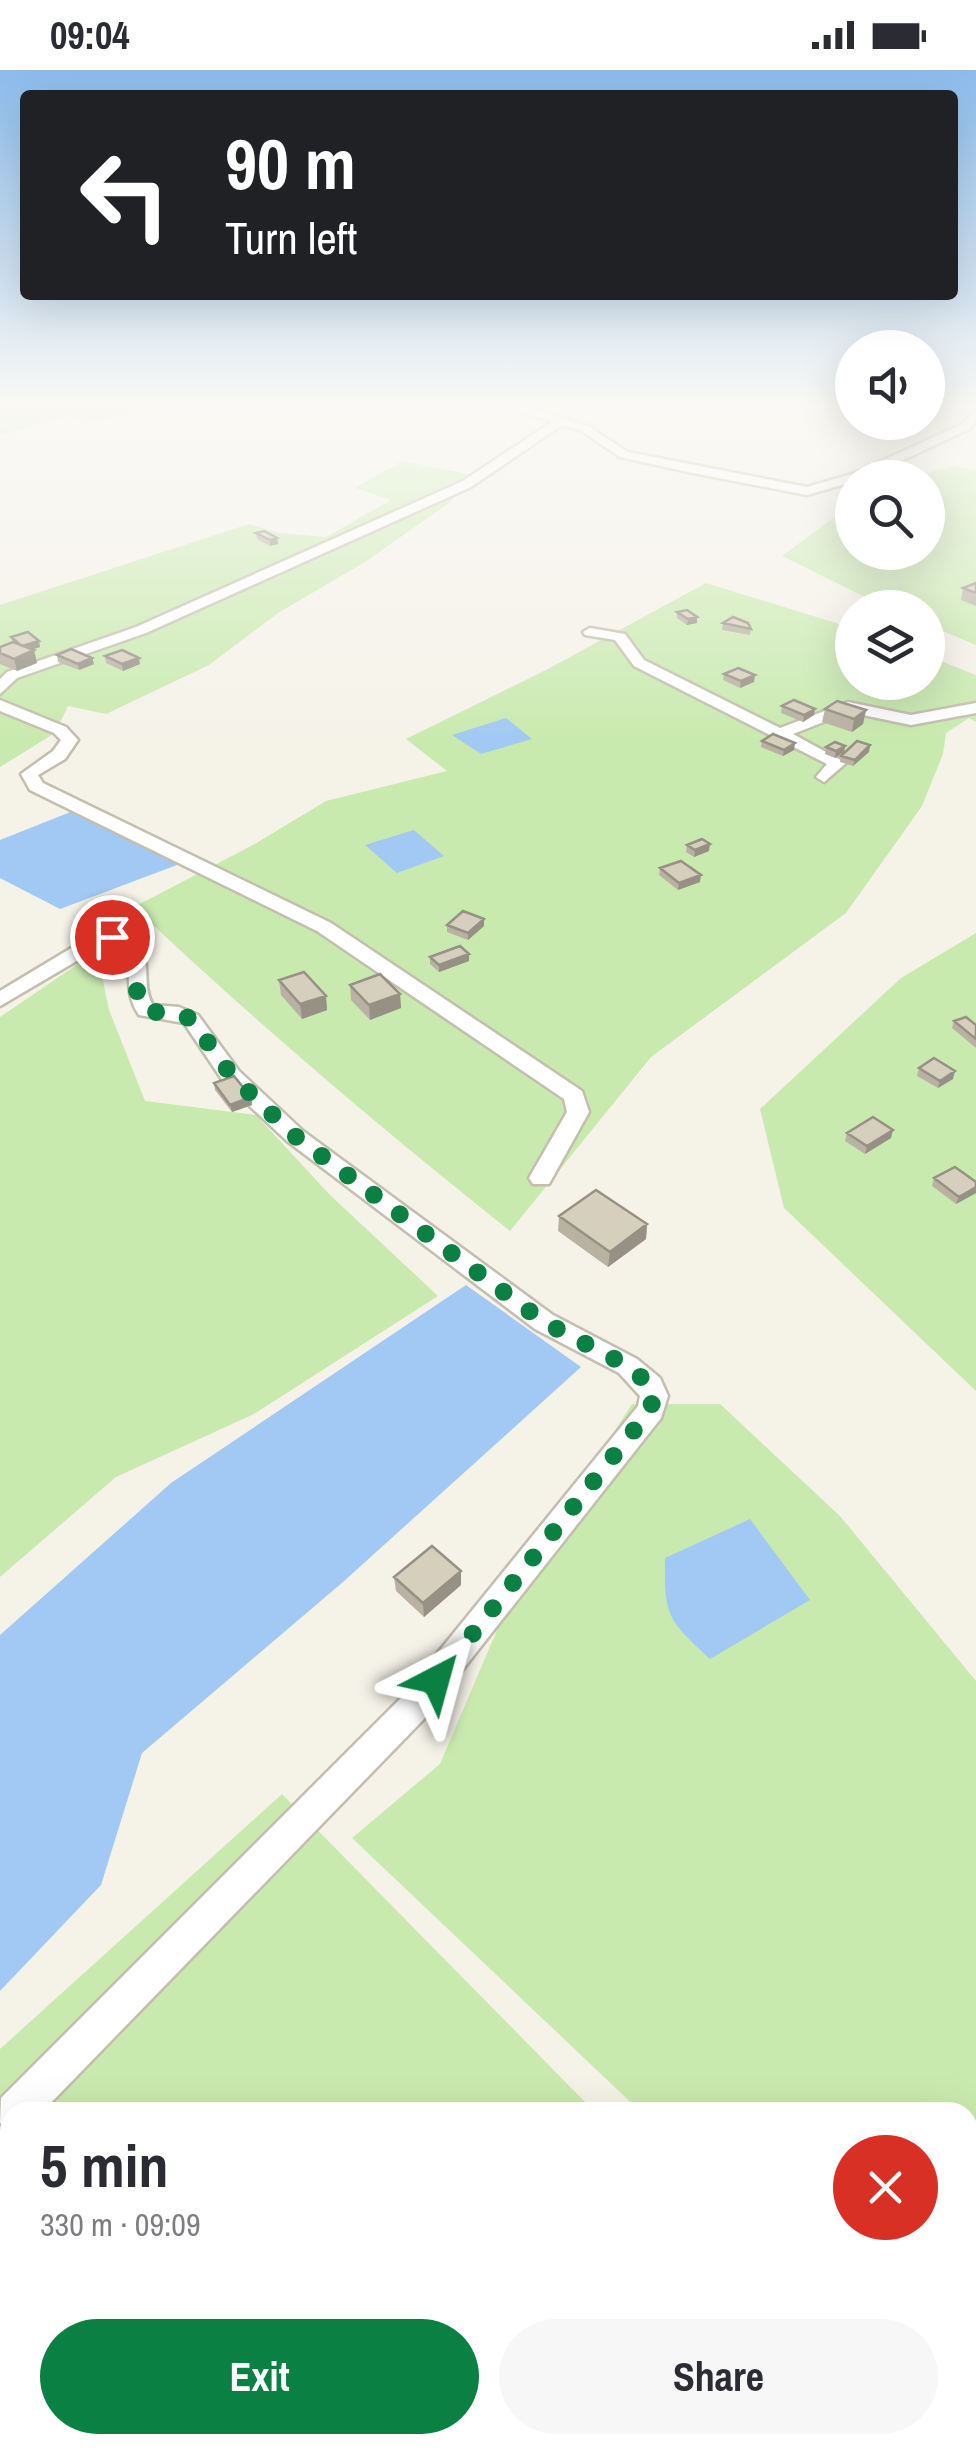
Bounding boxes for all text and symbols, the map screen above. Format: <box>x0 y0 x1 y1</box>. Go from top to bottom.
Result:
text: 09:04 <box>50 10 130 61</box>
text: 90 m <box>225 117 356 211</box>
icon: left <box>60 130 190 260</box>
text: Turn left <box>225 207 357 268</box>
map controls <box>835 330 945 700</box>
button: sound <box>835 330 945 440</box>
button: search <box>835 460 945 570</box>
button: layers <box>835 590 945 700</box>
pin <box>70 895 155 980</box>
icon: arrive <box>85 910 140 965</box>
position arrow <box>384 1628 488 1732</box>
text: 5 min <box>40 2125 169 2206</box>
button: close <box>833 2135 938 2240</box>
text: 330 m · 09:09 <box>40 2203 200 2246</box>
button: Exit <box>40 2319 479 2434</box>
button: Share <box>499 2319 938 2434</box>

